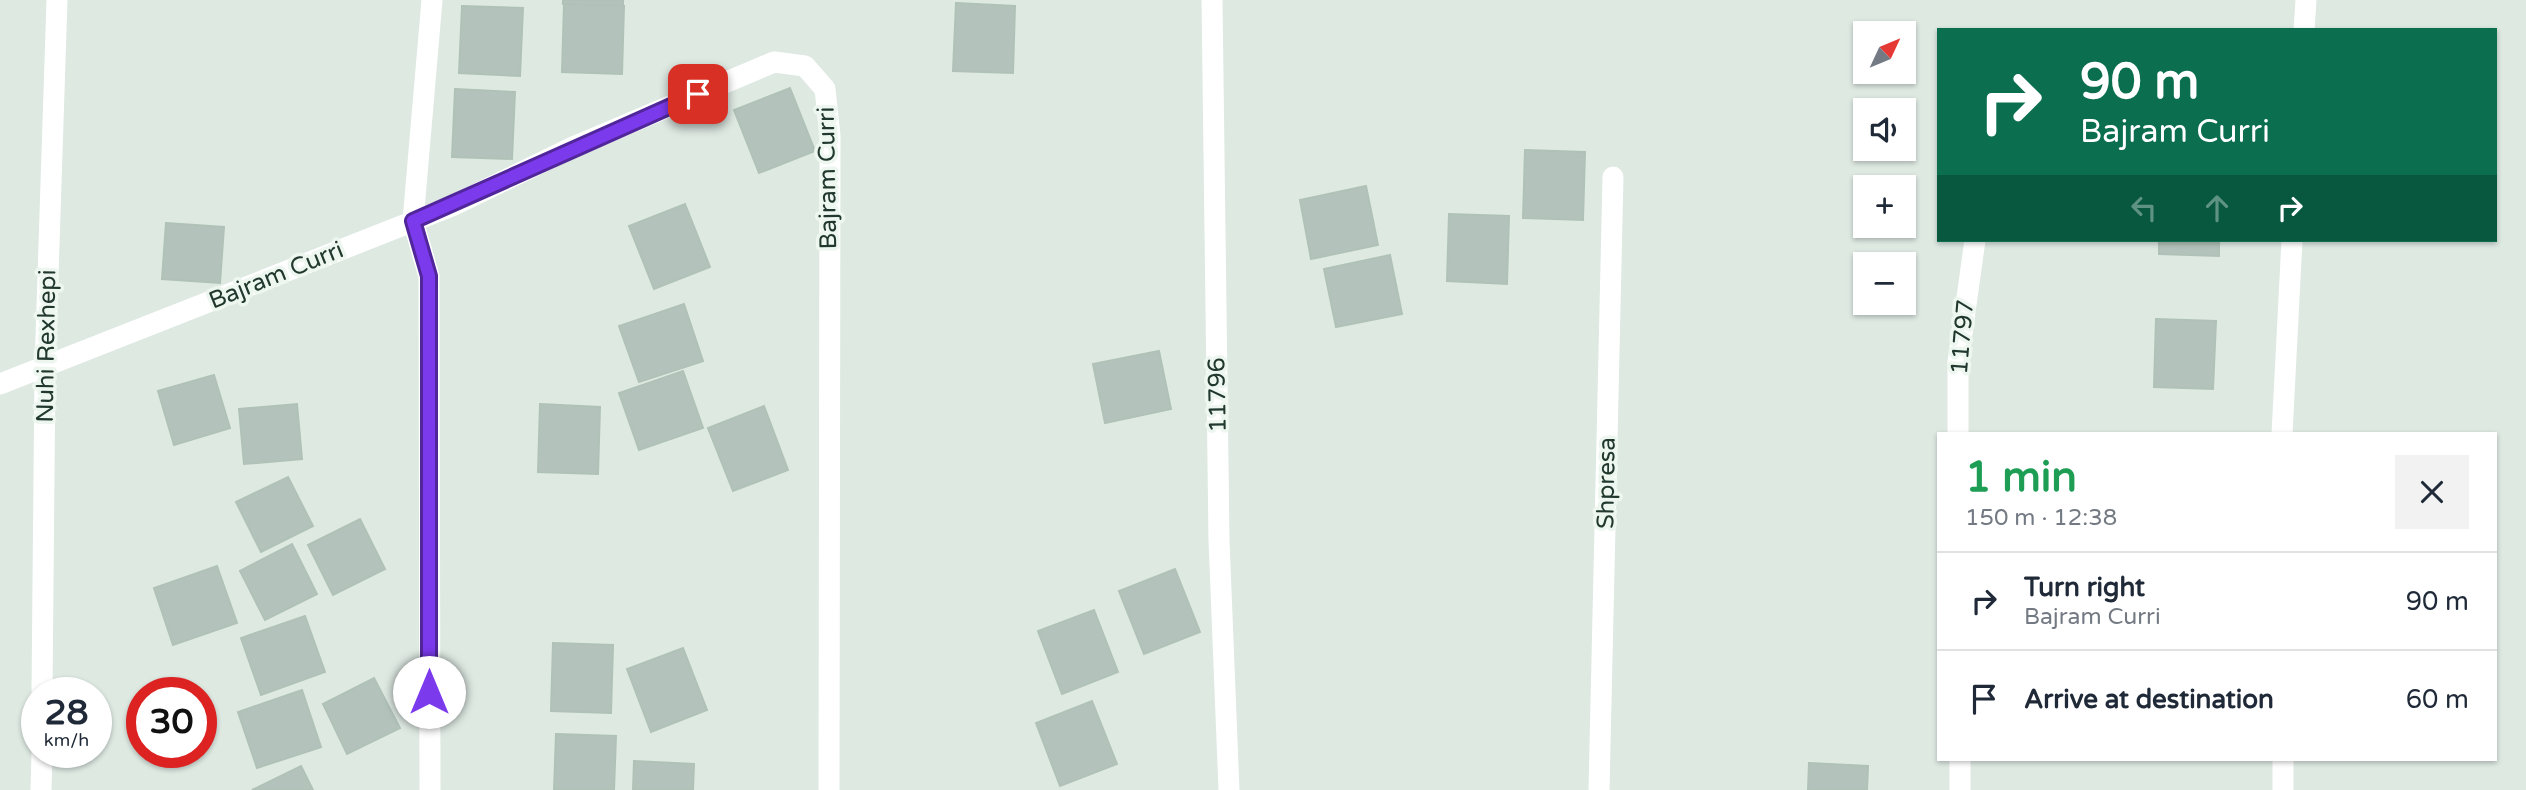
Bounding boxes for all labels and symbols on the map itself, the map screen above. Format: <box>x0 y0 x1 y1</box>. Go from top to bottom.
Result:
north arrow <box>1853 21 1916 84</box>
pin <box>668 64 728 124</box>
street label: Bajram Curri <box>812 106 843 250</box>
street label: Bajram Curri <box>205 235 348 316</box>
street label: Nuhi Rexhepi <box>31 269 62 423</box>
street label: 11797 <box>1945 298 1980 376</box>
street label: 11796 <box>1202 357 1233 433</box>
street label: Shpresa <box>1591 437 1622 529</box>
position arrow <box>392 655 466 729</box>
speed limit sign: 30 <box>126 677 217 768</box>

